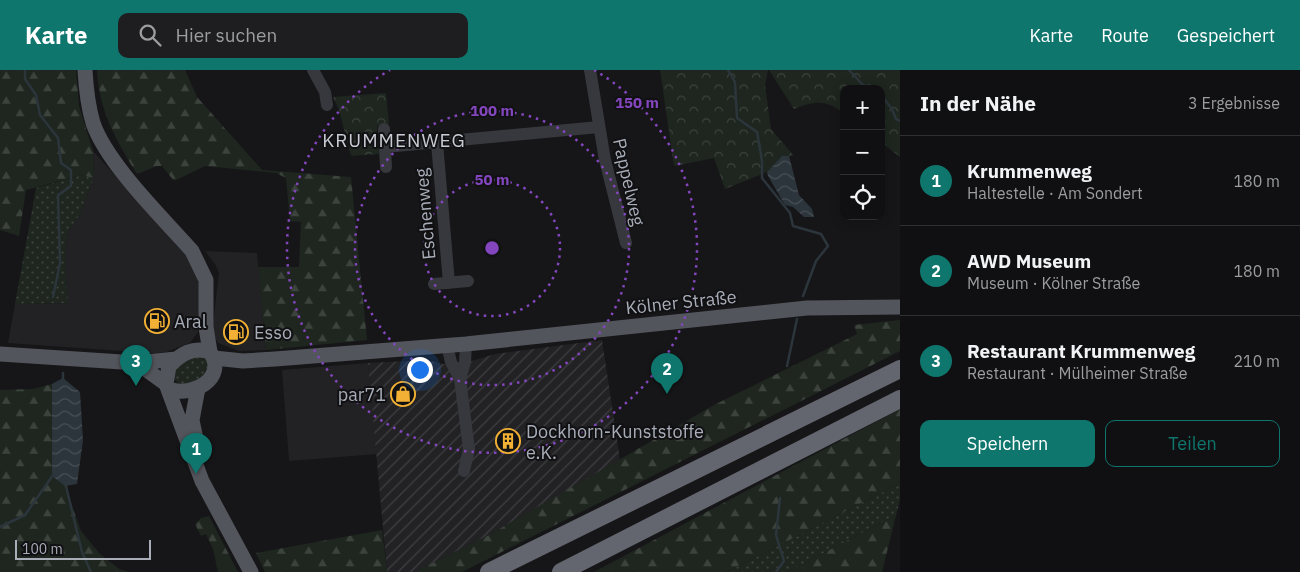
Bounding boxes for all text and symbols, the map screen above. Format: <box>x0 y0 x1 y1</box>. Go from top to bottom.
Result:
search box <box>118 13 468 58</box>
text: Karte <box>25 19 88 51</box>
icon: search <box>136 21 164 49</box>
text: Hier suchen <box>176 23 277 47</box>
text: Karte <box>1030 24 1073 47</box>
text: Route <box>1101 24 1149 47</box>
text: Gespeichert <box>1177 24 1275 47</box>
map controls <box>840 85 885 220</box>
button: + <box>840 85 885 130</box>
text: In der Nähe <box>920 89 1036 117</box>
text: 150 m <box>615 93 659 112</box>
text: 3 Ergebnisse <box>1188 93 1280 113</box>
text: 100 m <box>470 101 514 120</box>
district label: KRUMMENWEG <box>322 128 466 152</box>
button: − <box>840 130 885 175</box>
street label: Pappelweg <box>608 136 650 228</box>
text: Krummenweg <box>967 159 1092 183</box>
street label: Eschenweg <box>410 167 440 261</box>
text: 50 m <box>475 170 509 189</box>
text: 1 <box>931 171 941 191</box>
text: 180 m <box>1233 171 1280 191</box>
button: locate <box>840 175 885 220</box>
text: Haltestelle · Am Sondert <box>967 183 1143 203</box>
centre of rings <box>483 239 501 257</box>
text: AWD Museum <box>967 249 1091 273</box>
text: 2 <box>931 261 941 281</box>
text: 180 m <box>1233 261 1280 281</box>
text: Museum · Kölner Straße <box>967 273 1140 293</box>
street label: Kölner Straße <box>624 285 738 319</box>
fuel station icon: Aral <box>144 308 170 334</box>
place label: Aral <box>174 310 207 333</box>
fuel station icon: Esso <box>223 319 249 345</box>
place label: Esso <box>254 321 292 344</box>
text: Restaurant Krummenweg <box>967 339 1195 363</box>
pin: 3 <box>120 345 152 386</box>
text: 3 <box>931 351 941 371</box>
text: 210 m <box>1233 351 1280 371</box>
pin: 2 <box>651 353 683 394</box>
your location <box>407 357 433 383</box>
text: Restaurant · Mülheimer Straße <box>967 363 1188 383</box>
shop icon: par71 <box>390 381 416 407</box>
place label: par71 <box>338 383 386 406</box>
place label: Dockhorn-Kunststoffe e.K. <box>526 420 704 464</box>
button: Speichern <box>920 420 1095 467</box>
button: Teilen <box>1105 420 1280 467</box>
building icon: Dockhorn-Kunststoffe e.K. <box>495 428 521 454</box>
pin: 1 <box>180 433 212 474</box>
scale bar <box>15 537 151 560</box>
text: 100 m <box>22 540 63 558</box>

